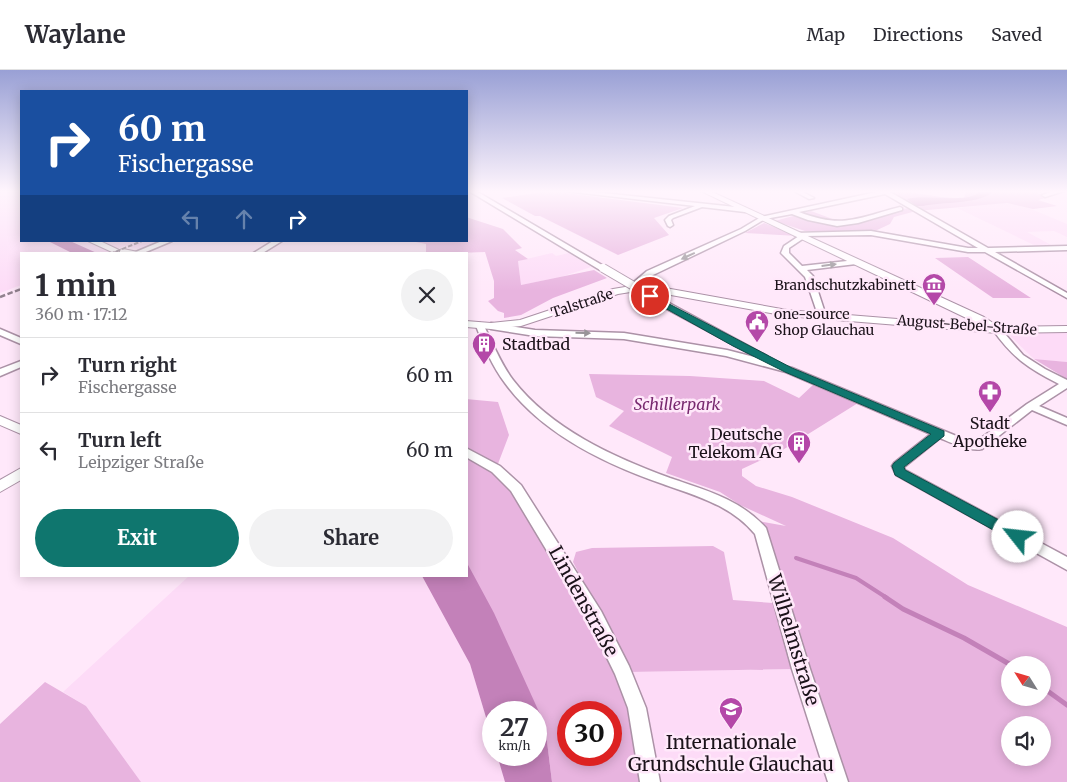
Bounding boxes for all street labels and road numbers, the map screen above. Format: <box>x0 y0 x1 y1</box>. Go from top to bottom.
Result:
street label: Talstraße <box>549 285 615 321</box>
street label: August-Bebel-Straße <box>895 311 1038 339</box>
street label: Lindenstraße <box>544 542 624 660</box>
street label: Wilhelmstraße <box>762 571 825 709</box>

